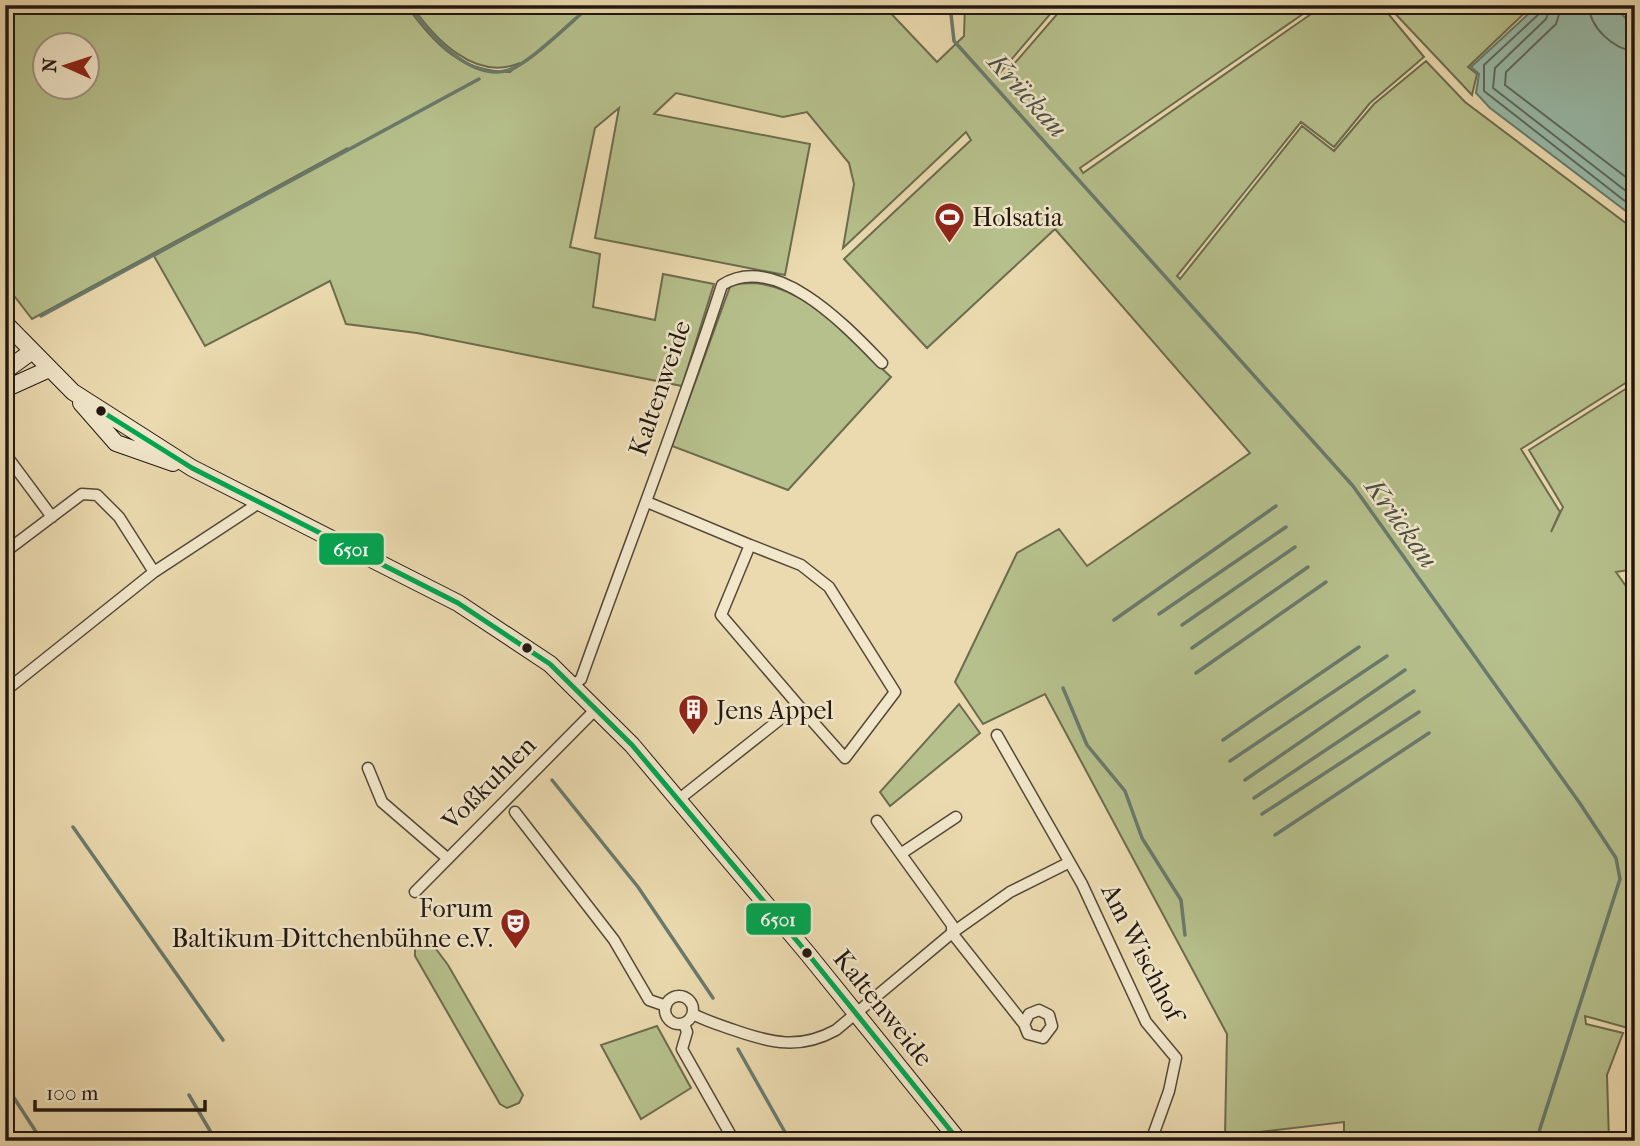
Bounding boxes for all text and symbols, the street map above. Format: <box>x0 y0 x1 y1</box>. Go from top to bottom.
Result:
north arrow <box>32 32 102 102</box>
water label: Krückau <box>980 44 1075 144</box>
text: N <box>39 57 61 73</box>
sports icon: Holsatia <box>932 200 966 244</box>
place label: Holsatia <box>972 202 1064 233</box>
street label: Kaltenweide <box>622 316 698 460</box>
unlabelled marker <box>94 404 108 418</box>
water label: Krückau <box>1357 470 1446 574</box>
line badge: 6501 <box>318 532 385 566</box>
text: 6501 <box>333 539 369 561</box>
unlabelled marker <box>520 641 534 655</box>
building icon: Jens Appel <box>676 693 710 737</box>
place label: Jens Appel <box>714 695 833 726</box>
street label: Voßkuhlen <box>435 730 542 837</box>
street label: Am Wischhof <box>1094 878 1192 1030</box>
place label: Forum Baltikum-Dittchenbühne e.V. <box>171 893 493 954</box>
line badge: 6501 <box>745 902 812 936</box>
theatre icon: Forum Baltikum-Dittchenbühne e.V. <box>499 906 533 950</box>
text: 6501 <box>760 909 796 931</box>
street label: Kaltenweide <box>827 943 940 1073</box>
unlabelled marker <box>800 946 814 960</box>
scale bar <box>35 1069 205 1113</box>
text: 100 m <box>46 1081 99 1105</box>

